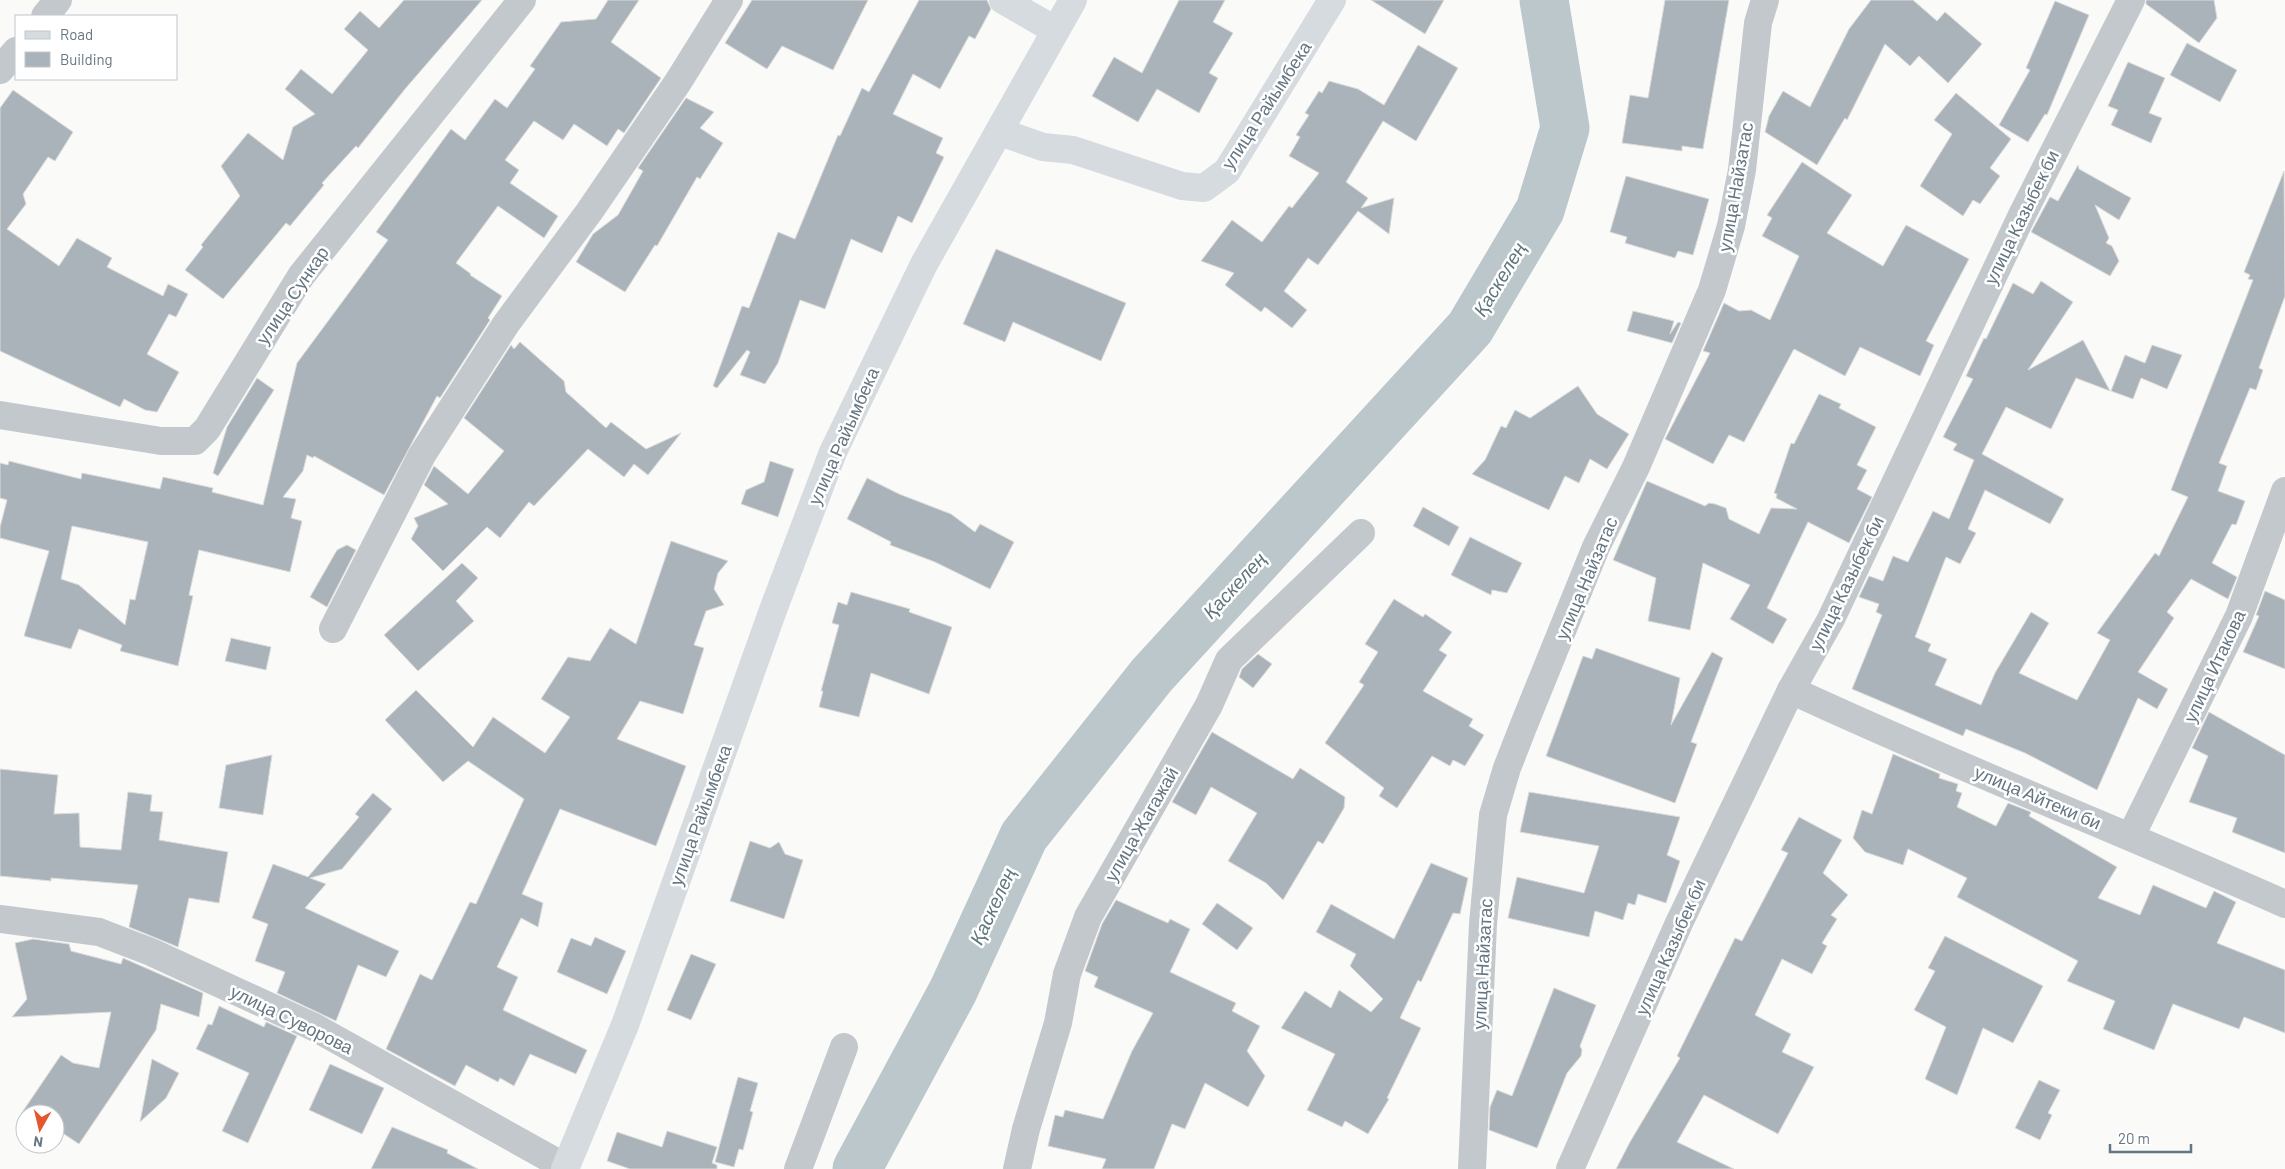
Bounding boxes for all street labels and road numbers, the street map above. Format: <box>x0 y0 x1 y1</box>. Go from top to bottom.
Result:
street label: улица Райымбека <box>1216 36 1316 173</box>
street label: улица Найзатас <box>1713 121 1757 253</box>
street label: улица Казыбек би <box>1979 146 2063 288</box>
street label: улица Сункар <box>251 242 333 348</box>
street label: улица Райымбека <box>803 363 884 508</box>
street label: улица Казыбек би <box>1804 512 1888 654</box>
street label: улица Найзатас <box>1550 513 1622 643</box>
street label: улица Итакова <box>2178 605 2250 726</box>
street label: улица Райымбека <box>664 741 736 888</box>
street label: улица Айтеки би <box>1972 760 2104 834</box>
street label: улица Жагажай <box>1099 763 1183 885</box>
street label: улица Казыбек би <box>1630 876 1710 1018</box>
street label: улица Найзатас <box>1468 898 1496 1030</box>
street label: улица Суворова <box>227 980 358 1059</box>

